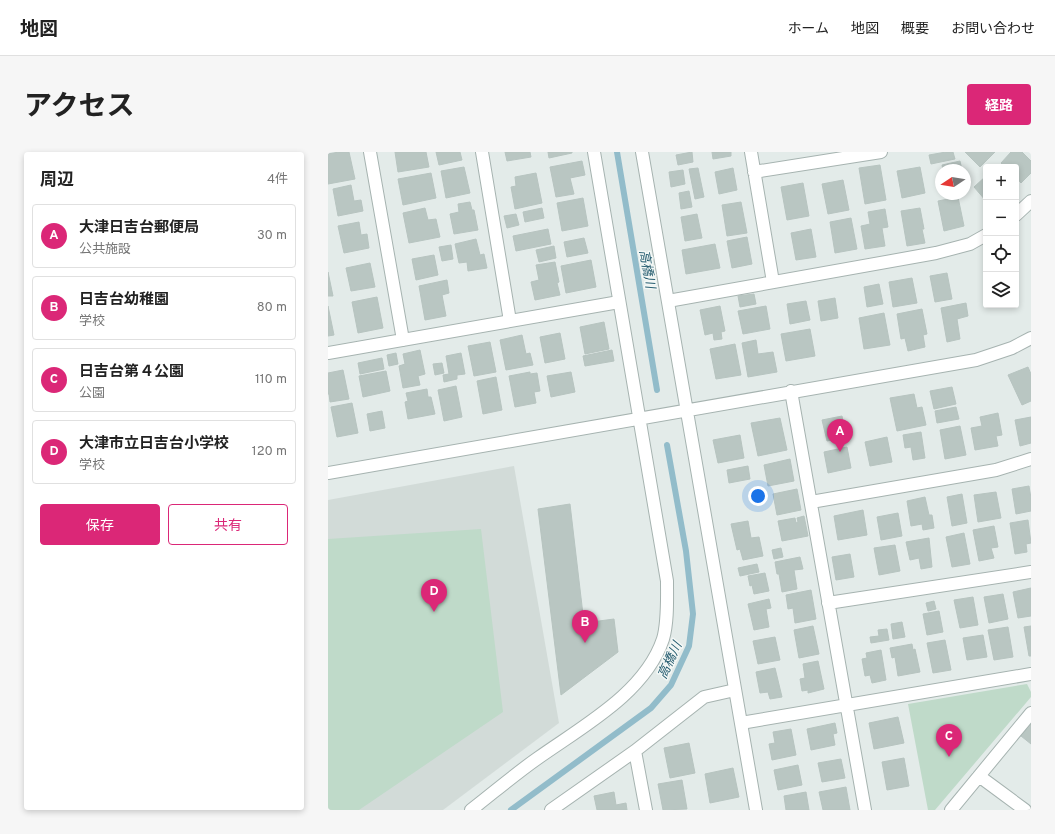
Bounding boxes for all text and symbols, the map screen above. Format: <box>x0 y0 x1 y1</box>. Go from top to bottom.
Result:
text: 地図 <box>20 18 58 42</box>
text: ホーム <box>787 21 829 38</box>
text: 地図 <box>851 21 879 38</box>
text: 概要 <box>901 21 929 38</box>
text: お問い合わせ <box>951 21 1035 38</box>
button: 経路 <box>967 84 1031 125</box>
text: アクセス <box>24 90 135 126</box>
north arrow <box>935 164 971 200</box>
map controls <box>983 164 1019 308</box>
button: + <box>983 164 1019 200</box>
text: 周辺 <box>40 170 74 192</box>
text: 4件 <box>267 172 288 188</box>
button: − <box>983 200 1019 236</box>
text: 大津日吉台郵便局 <box>79 219 199 238</box>
text: A <box>49 228 59 244</box>
text: 30 m <box>257 228 287 244</box>
button: locate <box>983 236 1019 272</box>
text: 公共施設 <box>79 242 131 258</box>
water label: 高橋川 <box>635 249 658 292</box>
button: layers <box>983 272 1019 308</box>
text: 日吉台幼稚園 <box>79 291 169 310</box>
text: B <box>50 300 58 316</box>
text: 80 m <box>257 300 287 316</box>
text: 学校 <box>79 314 105 330</box>
text: 日吉台第４公園 <box>79 363 184 382</box>
text: C <box>50 372 58 388</box>
text: 110 m <box>255 372 287 388</box>
text: 公園 <box>79 386 105 402</box>
pin: A <box>827 419 853 452</box>
text: 大津市立日吉台小学校 <box>79 435 229 454</box>
text: D <box>49 444 59 460</box>
text: 120 m <box>252 444 287 460</box>
text: 学校 <box>79 458 105 474</box>
your location <box>748 486 768 506</box>
button: 保存 <box>40 504 160 545</box>
button: 共有 <box>168 504 288 545</box>
pin: D <box>421 579 447 612</box>
pin: B <box>572 610 598 643</box>
water label: 高橋川 <box>655 638 687 682</box>
pin: C <box>936 724 962 757</box>

